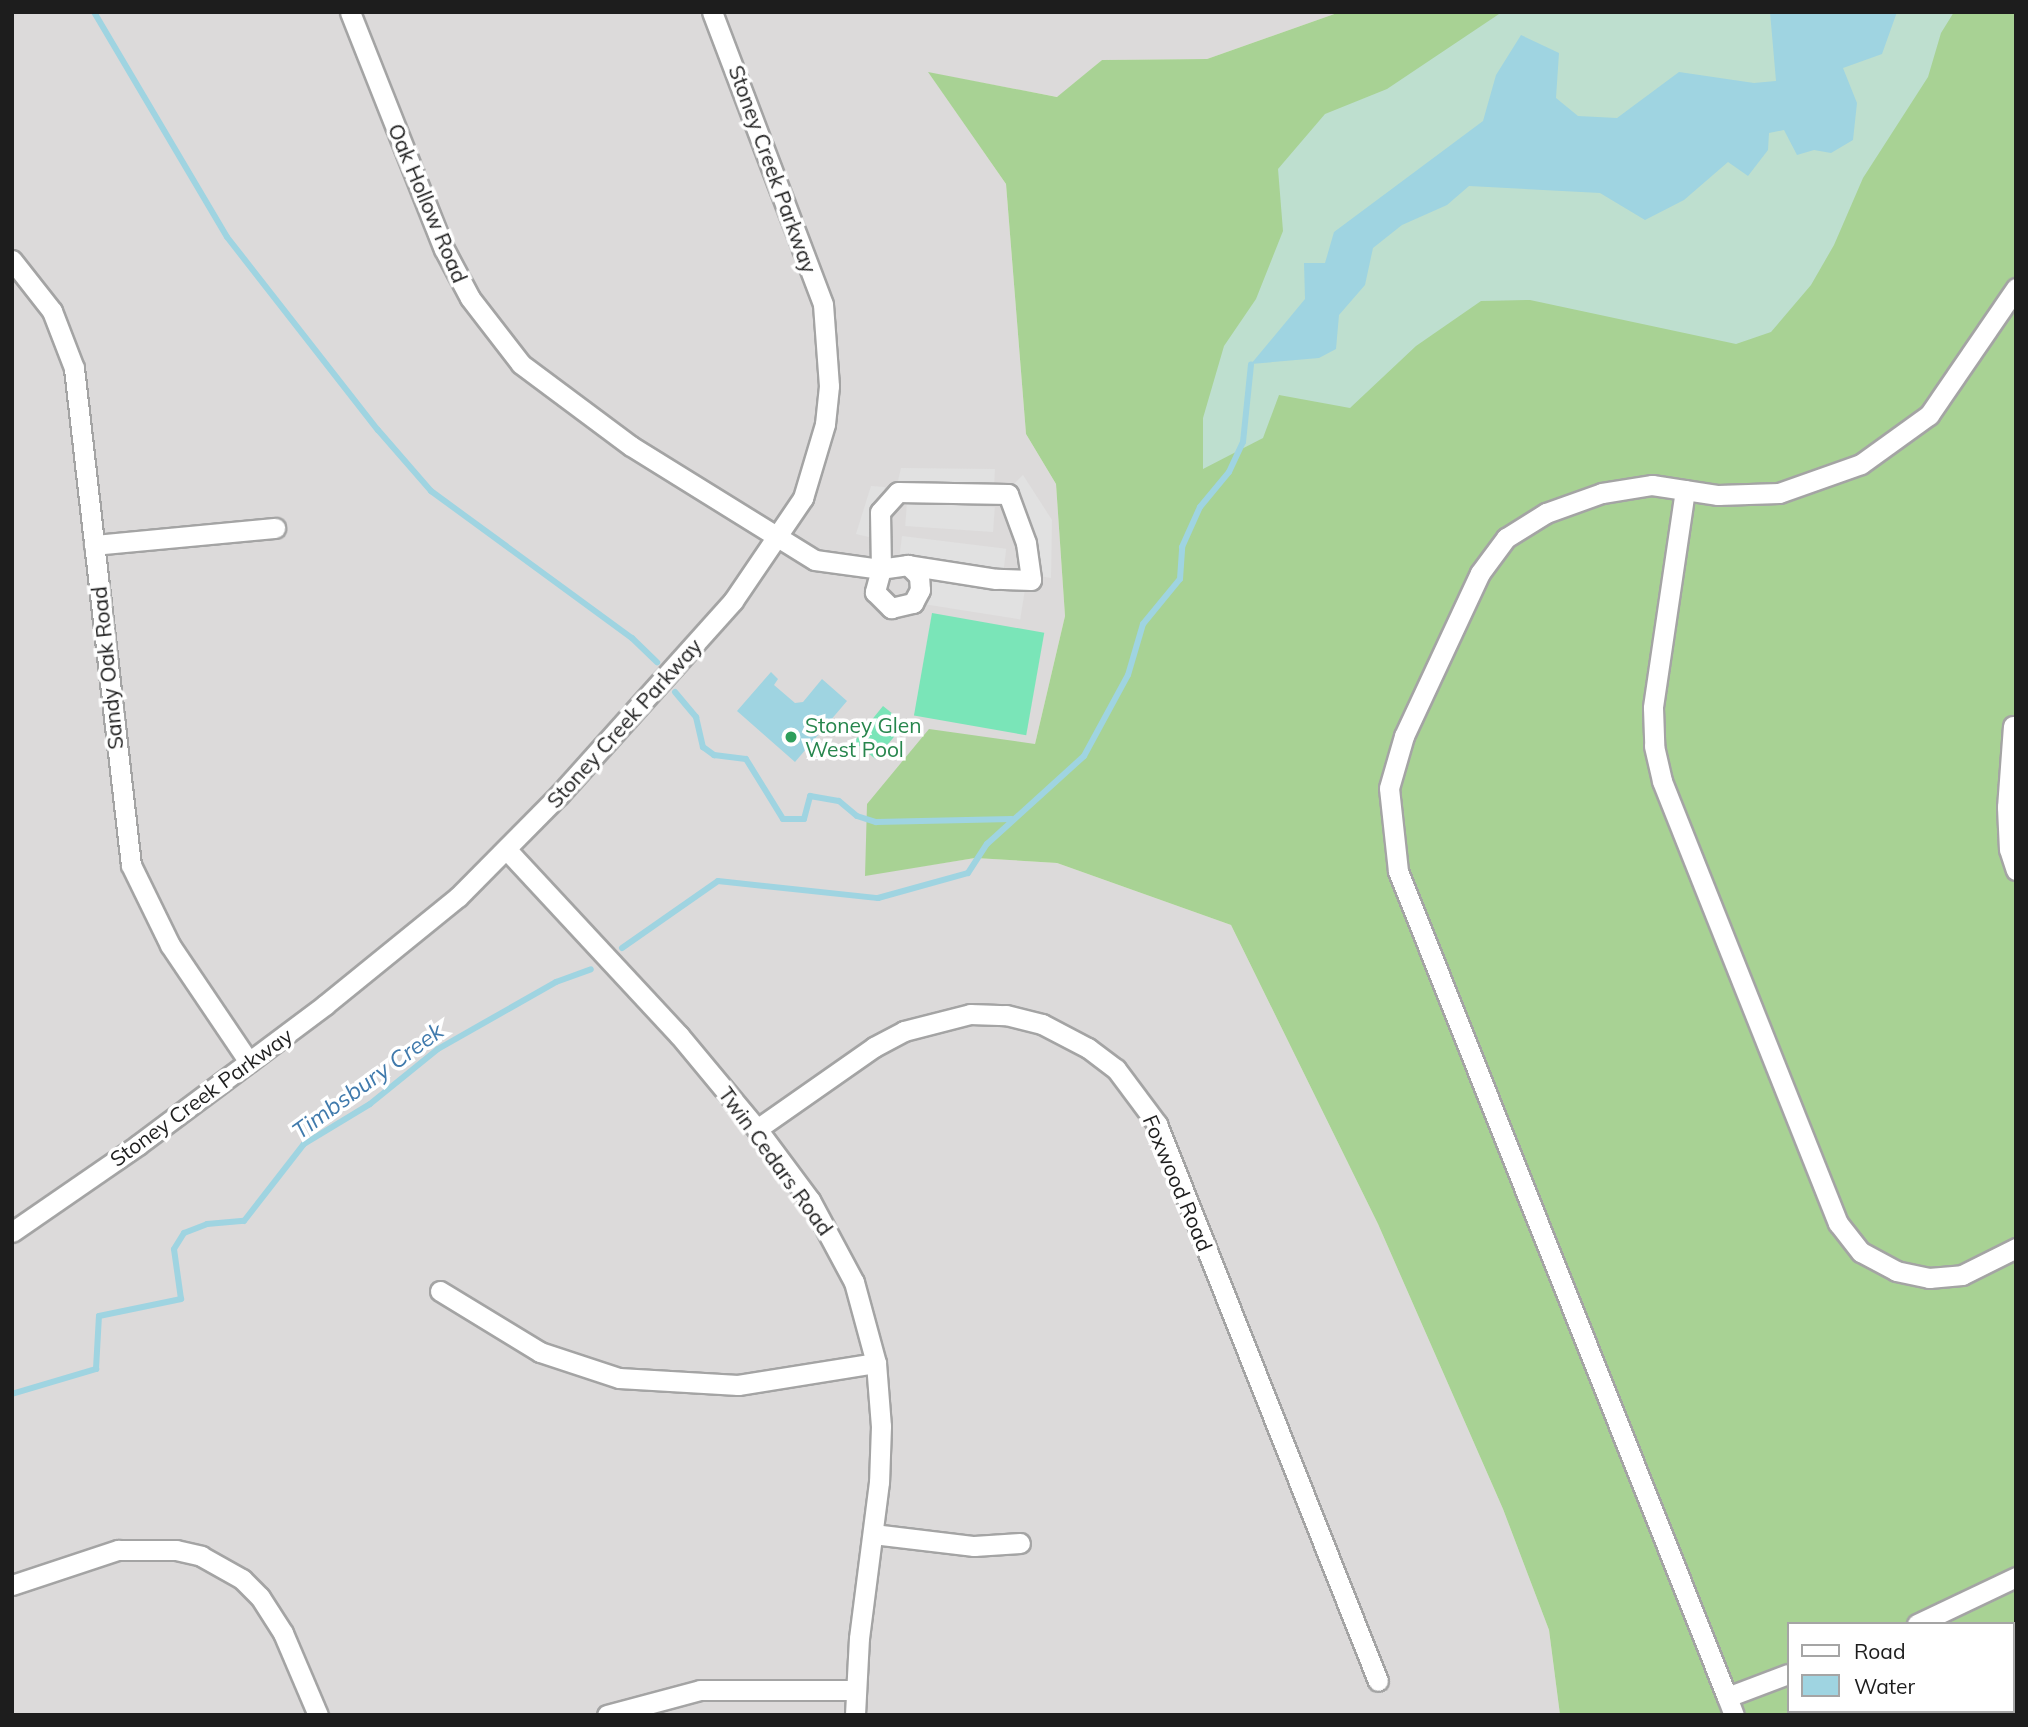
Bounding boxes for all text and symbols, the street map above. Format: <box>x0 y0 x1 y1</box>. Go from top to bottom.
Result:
street label: Stoney Creek Parkway <box>724 62 822 276</box>
street label: Oak Hollow Road <box>383 120 473 286</box>
street label: Sandy Oak Road <box>86 585 128 751</box>
street label: Stoney Creek Parkway <box>541 633 707 813</box>
place label: Stoney Glen West Pool <box>805 712 922 762</box>
marker: Stoney Glen West Pool <box>783 729 799 745</box>
water label: Timbsbury Creek <box>287 1017 449 1145</box>
street label: Stoney Creek Parkway <box>105 1022 297 1172</box>
street label: Twin Cedars Road <box>714 1082 838 1240</box>
street label: Foxwood Road <box>1138 1111 1218 1255</box>
legend <box>1786 1622 2014 1713</box>
text: Road <box>1854 1638 1905 1664</box>
text: Water <box>1854 1673 1915 1699</box>

